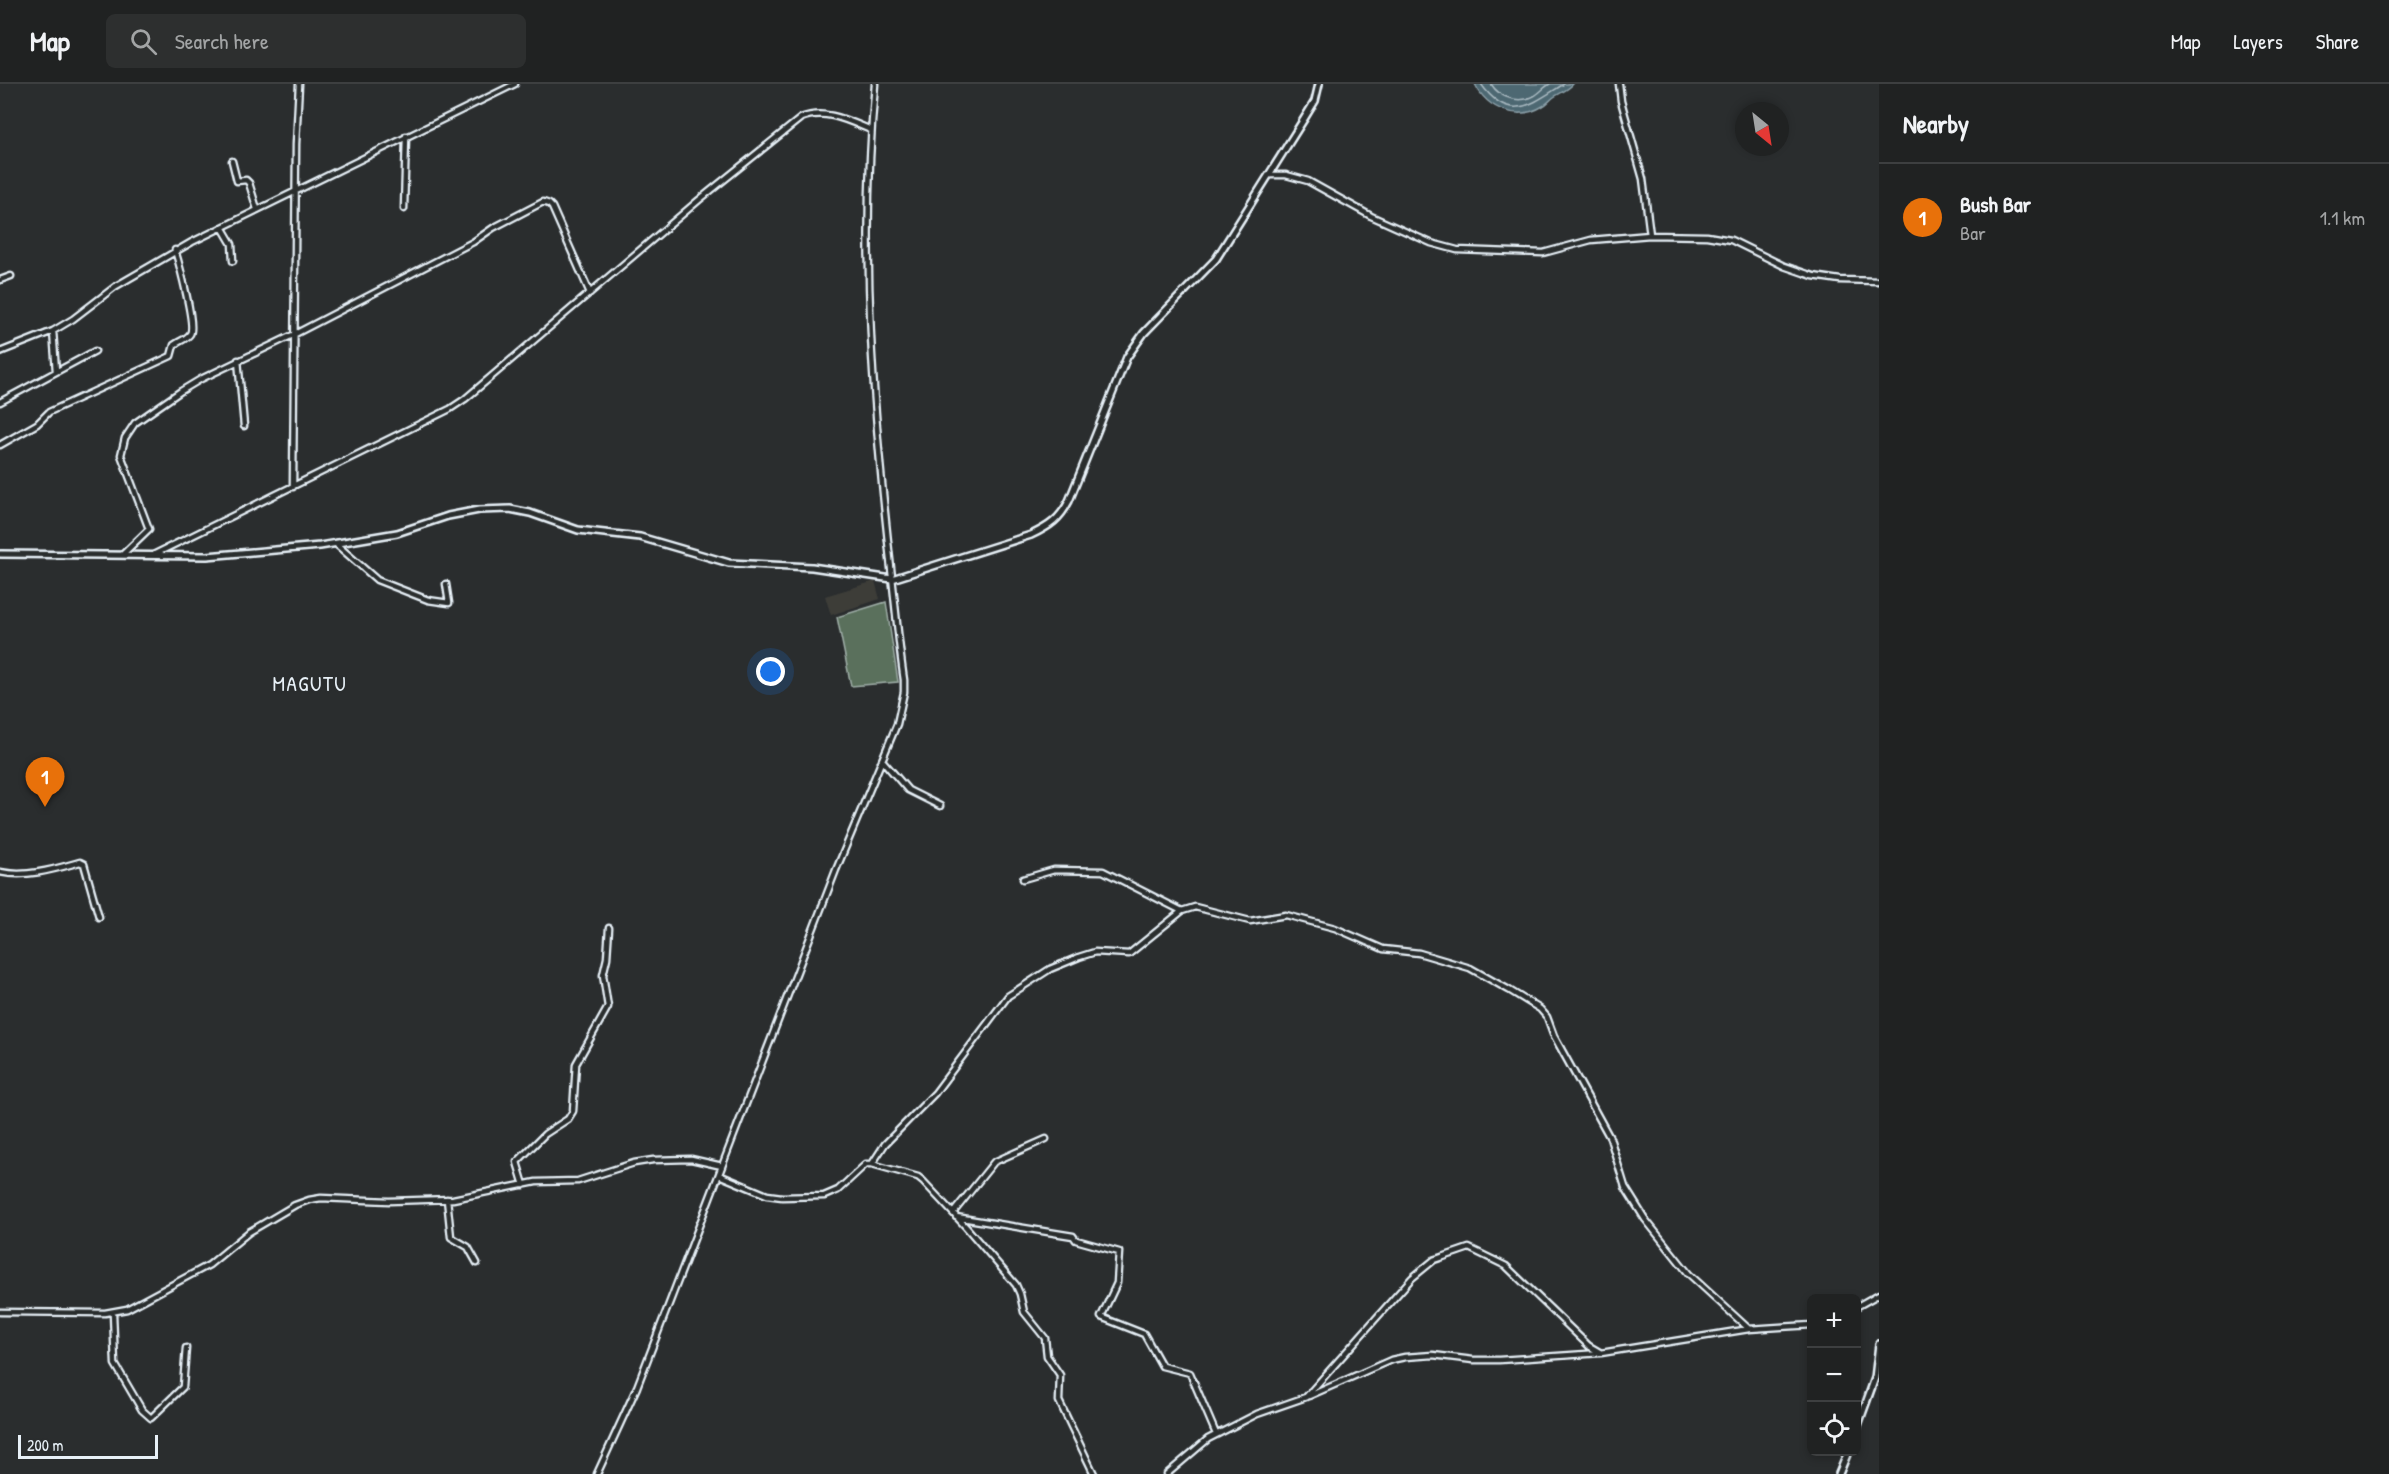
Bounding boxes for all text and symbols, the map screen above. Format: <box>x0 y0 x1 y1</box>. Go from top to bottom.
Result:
search box <box>106 14 526 68</box>
text: Map <box>30 22 70 60</box>
icon: search <box>127 25 160 58</box>
text: Search here <box>175 26 269 56</box>
text: Map <box>2171 27 2200 56</box>
text: Layers <box>2233 27 2283 56</box>
text: Share <box>2316 27 2359 56</box>
north arrow <box>1735 102 1789 156</box>
text: Nearby <box>1903 106 1969 141</box>
text: Bush Bar <box>1960 189 2031 219</box>
text: 1 <box>1919 204 1926 231</box>
text: 1.1 km <box>2320 204 2365 231</box>
text: Bar <box>1960 219 1986 246</box>
your location <box>756 657 785 686</box>
district label: MAGUTU <box>273 669 347 698</box>
pin: 1 <box>26 758 64 807</box>
map controls <box>1807 1294 1861 1456</box>
button: + <box>1807 1294 1861 1348</box>
button: − <box>1807 1348 1861 1402</box>
button: locate <box>1807 1402 1861 1456</box>
scale bar <box>18 1432 158 1460</box>
text: 200 m <box>27 1434 63 1456</box>

